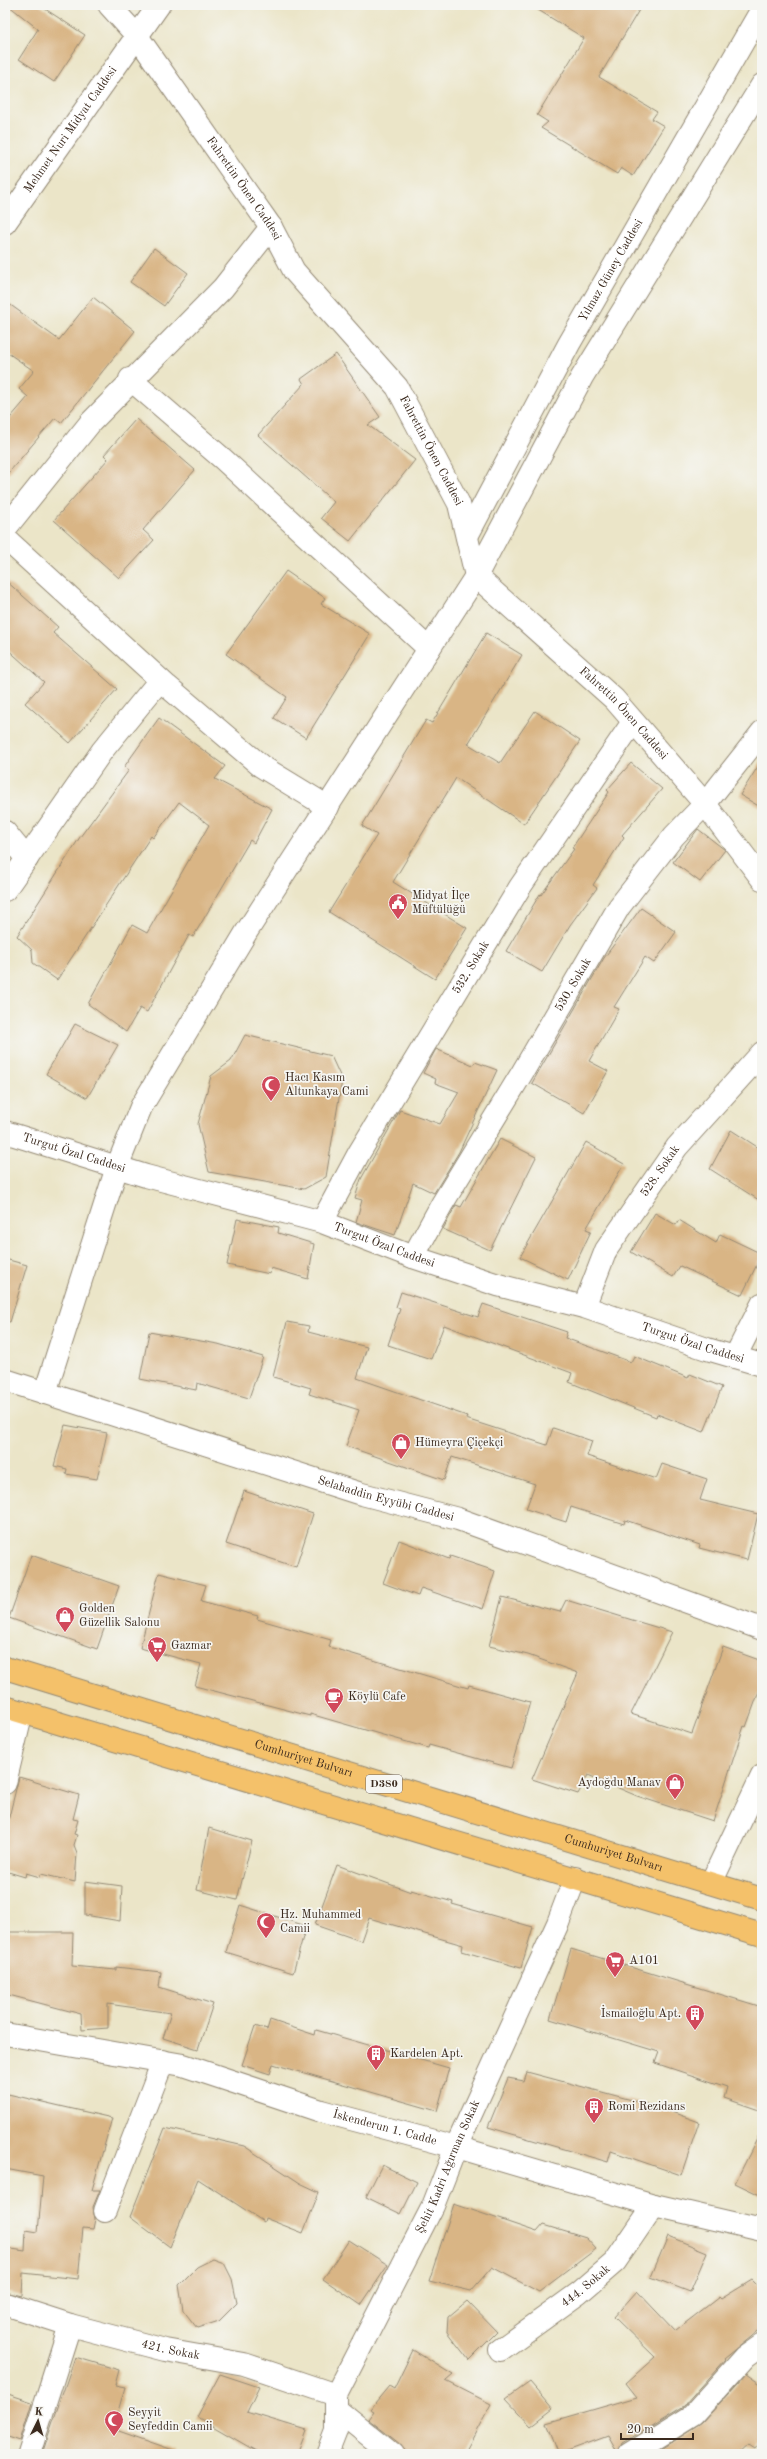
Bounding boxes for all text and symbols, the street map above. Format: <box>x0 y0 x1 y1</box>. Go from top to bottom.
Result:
street label: Mehmet Nuri Midyat Caddesi <box>22 65 119 195</box>
street label: Fahrettin Önen Caddesi <box>204 135 283 242</box>
street label: Yılmaz Güney Caddesi <box>577 217 645 324</box>
street label: Fahrettin Önen Caddesi <box>397 394 465 508</box>
street label: Fahrettin Önen Caddesi <box>577 665 670 762</box>
place label: Midyat İlçe Müftülüğü <box>412 886 470 916</box>
public building icon: Midyat İlçe Müftülüğü <box>387 892 409 920</box>
street label: 532. Sokak <box>450 939 492 996</box>
street label: 530. Sokak <box>552 956 594 1014</box>
place label: Hacı Kasım Altunkaya Cami <box>285 1072 368 1098</box>
mosque icon: Hacı Kasım Altunkaya Cami <box>260 1074 282 1102</box>
street label: Turgut Özal Caddesi <box>21 1132 127 1175</box>
street label: 528. Sokak <box>638 1143 682 1199</box>
street label: Turgut Özal Caddesi <box>332 1221 436 1270</box>
street label: Turgut Özal Caddesi <box>640 1321 745 1365</box>
shop icon: Hümeyra Çiçekçi <box>390 1432 412 1460</box>
place label: Hümeyra Çiçekçi <box>415 1437 503 1449</box>
street label: Selahaddin Eyyübi Caddesi <box>316 1474 455 1524</box>
place label: Golden Güzellik Salonu <box>79 1603 160 1629</box>
shop icon: Golden Güzellik Salonu <box>54 1605 76 1633</box>
supermarket icon: Gazmar <box>146 1635 168 1663</box>
place label: Gazmar <box>171 1640 211 1652</box>
cafe icon: Köylü Cafe <box>323 1686 345 1714</box>
place label: Köylü Cafe <box>348 1691 406 1703</box>
street label: Cumhuriyet Bulvarı <box>253 1738 354 1780</box>
shop icon: Aydoğdu Manav <box>664 1772 686 1800</box>
road number: D380 <box>366 1775 402 1793</box>
place label: Aydoğdu Manav <box>577 1777 662 1789</box>
street label: Cumhuriyet Bulvarı <box>563 1833 664 1874</box>
place label: Hz. Muhammed Camii <box>280 1909 361 1935</box>
mosque icon: Hz. Muhammed Camii <box>255 1911 277 1939</box>
supermarket icon: A101 <box>604 1950 626 1978</box>
place label: A101 <box>629 1955 659 1967</box>
building icon: İsmailoğlu Apt. <box>684 2003 706 2031</box>
place label: İsmailoğlu Apt. <box>601 2004 681 2020</box>
building icon: Kardelen Apt. <box>365 2043 387 2071</box>
place label: Kardelen Apt. <box>390 2048 463 2060</box>
building icon: Romi Rezidans <box>583 2096 605 2124</box>
street label: Şehit Kadri Ağırman Sokak <box>414 2098 482 2236</box>
place label: Romi Rezidans <box>608 2101 685 2113</box>
street label: İskenderun 1. Cadde <box>331 2105 438 2148</box>
street label: 444. Sokak <box>559 2263 613 2310</box>
street label: 421. Sokak <box>140 2338 201 2362</box>
north arrow <box>18 2401 58 2441</box>
text: K <box>34 2407 44 2418</box>
place label: Seyyit Seyfeddin Camii <box>128 2407 212 2433</box>
mosque icon: Seyyit Seyfeddin Camii <box>103 2409 125 2437</box>
scale bar <box>621 2415 693 2441</box>
text: 20 m <box>627 2424 654 2436</box>

